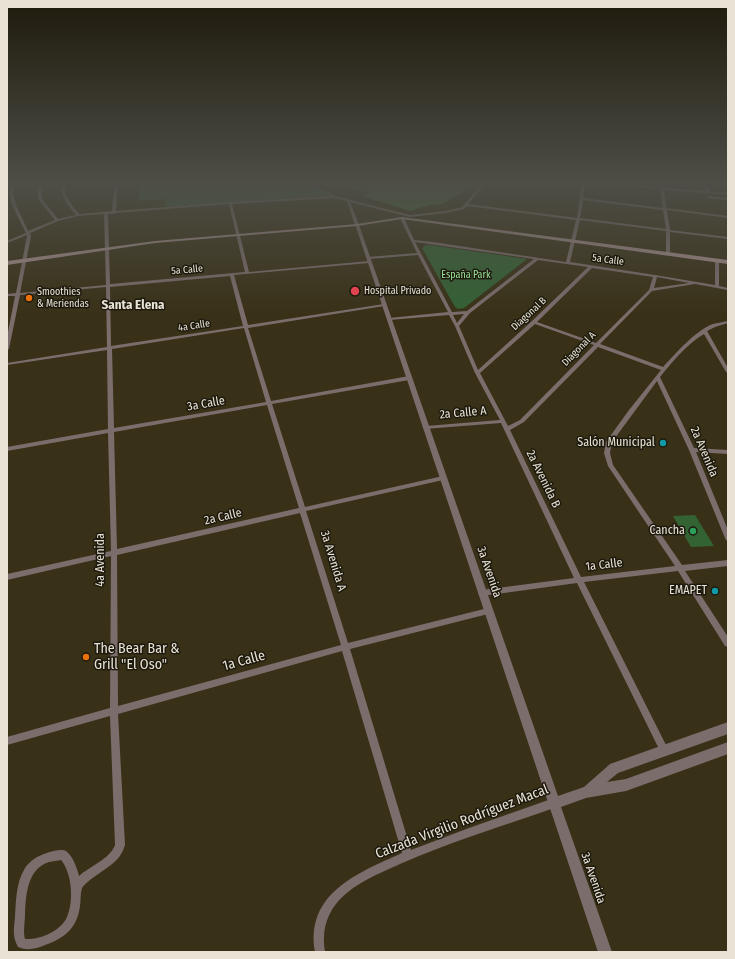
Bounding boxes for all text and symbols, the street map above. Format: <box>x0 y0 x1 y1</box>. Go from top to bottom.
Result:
street label: 5a Calle <box>591 252 625 268</box>
street label: 5a Calle <box>171 263 203 277</box>
park label: España Park <box>441 269 491 281</box>
marker: Hospital Privado <box>349 285 361 297</box>
place label: Hospital Privado <box>364 285 431 297</box>
place label: Smoothies & Meriendas <box>37 286 89 310</box>
marker: Smoothies & Meriendas <box>24 293 34 303</box>
street label: Diagonal B <box>509 295 549 333</box>
district label: Santa Elena <box>101 297 165 313</box>
street label: 4a Calle <box>177 318 211 334</box>
street label: Diagonal A <box>560 329 598 369</box>
street label: 3a Calle <box>186 394 226 414</box>
street label: 2a Calle A <box>439 404 487 422</box>
street label: 2a Avenida <box>687 425 721 479</box>
place label: Salón Municipal <box>577 436 655 450</box>
marker: Salón Municipal <box>658 438 668 448</box>
street label: 2a Avenida B <box>523 448 563 510</box>
street label: 2a Calle <box>203 506 243 528</box>
place label: Cancha <box>649 524 685 538</box>
marker: Cancha <box>688 526 698 536</box>
street label: 3a Avenida A <box>317 529 349 593</box>
street label: 4a Avenida <box>94 533 108 587</box>
street label: 3a Avenida <box>474 544 504 600</box>
street label: 1a Calle <box>585 556 623 574</box>
place label: EMAPET <box>669 584 707 598</box>
marker: EMAPET <box>710 586 720 596</box>
place label: The Bear Bar & Grill "El Oso" <box>94 641 180 674</box>
street label: 1a Calle <box>221 647 267 675</box>
marker: The Bear Bar & Grill "El Oso" <box>81 652 91 662</box>
street label: Calzada Virgilio Rodríguez Macal <box>373 781 551 863</box>
street label: 3a Avenida <box>578 850 608 906</box>

